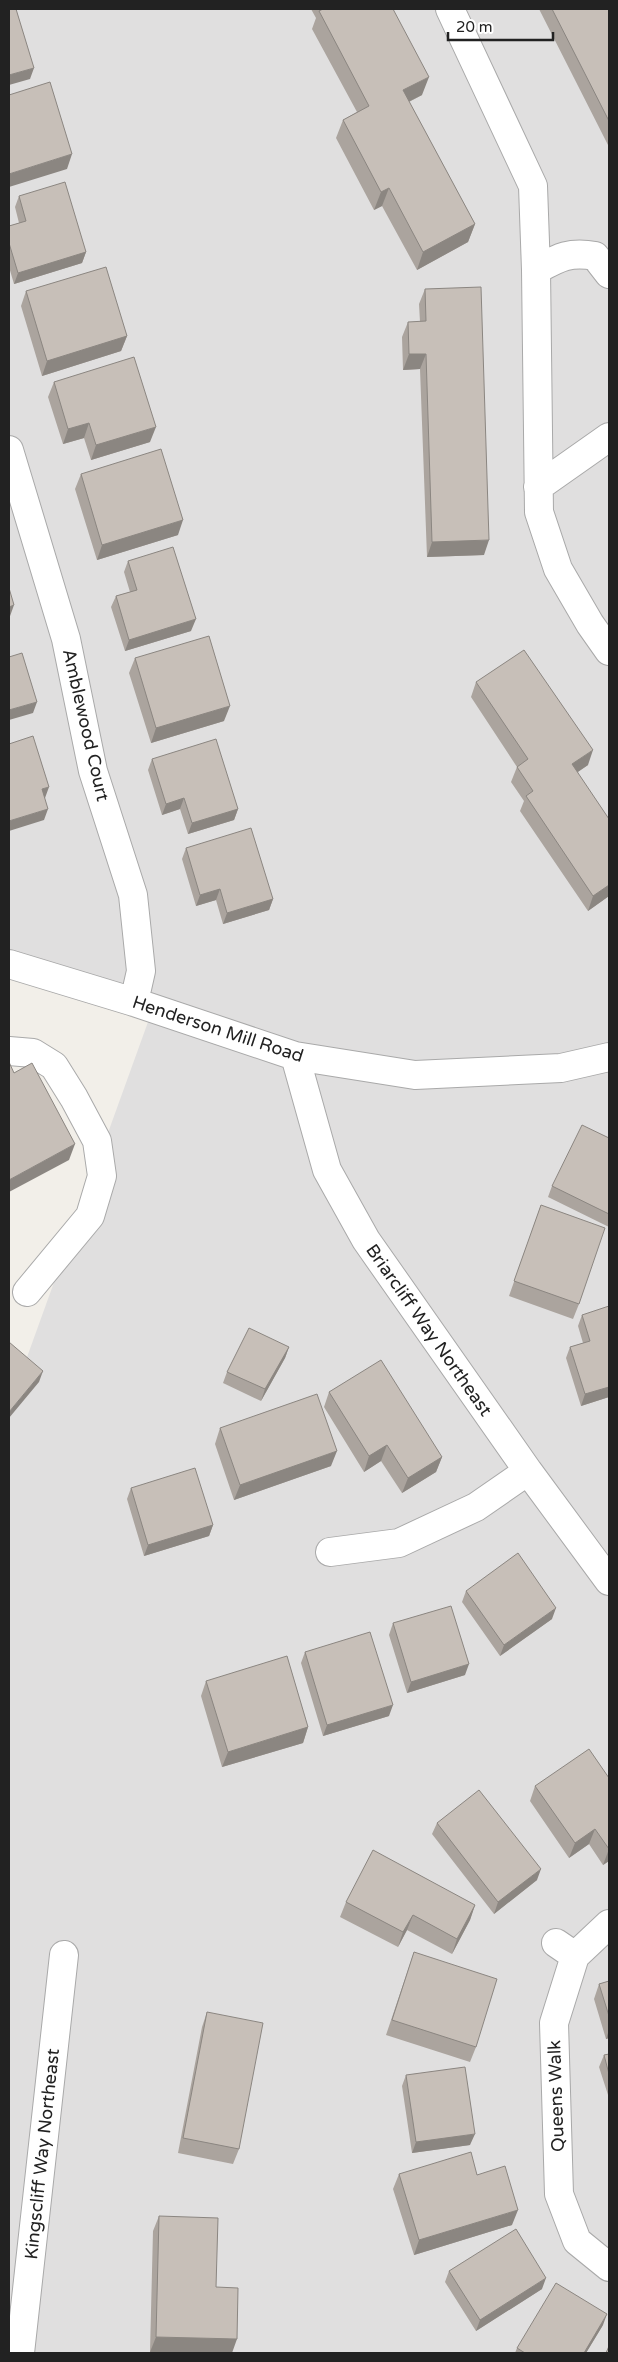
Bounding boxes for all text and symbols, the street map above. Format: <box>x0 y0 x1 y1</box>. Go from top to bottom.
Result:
scale bar <box>448 10 553 42</box>
text: 20 m <box>456 18 493 36</box>
street label: Amblewood Court <box>58 647 114 803</box>
street label: Henderson Mill Road <box>130 991 306 1067</box>
street label: Briarcliff Way Northeast <box>361 1240 497 1420</box>
street label: Queens Walk <box>543 2039 569 2152</box>
street label: Kingscliff Way Northeast <box>20 2047 64 2261</box>

